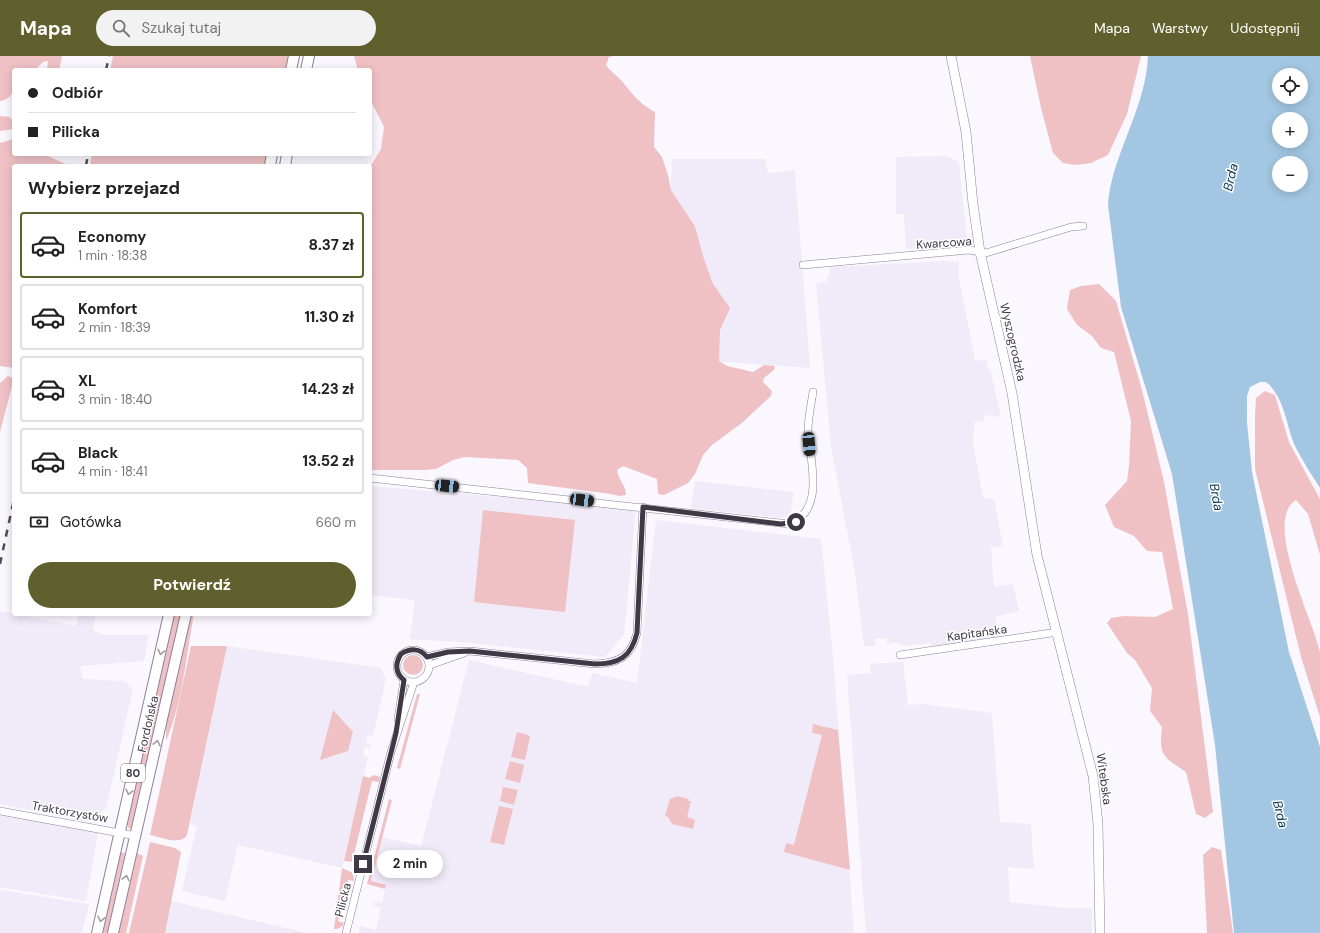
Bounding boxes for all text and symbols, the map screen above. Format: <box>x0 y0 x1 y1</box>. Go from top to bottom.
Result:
search box <box>96 10 376 46</box>
text: Mapa <box>20 16 72 41</box>
icon: search <box>110 17 132 39</box>
text: Szukaj tutaj <box>142 18 221 38</box>
text: Mapa <box>1094 19 1130 37</box>
text: Warstwy <box>1152 19 1208 37</box>
text: Udostępnij <box>1230 19 1300 37</box>
map controls <box>1272 68 1308 192</box>
button: locate <box>1272 68 1308 104</box>
text: Odbiór <box>52 83 103 103</box>
button: + <box>1272 112 1308 148</box>
text: Pilicka <box>52 122 100 142</box>
button: − <box>1272 156 1308 192</box>
water label: Brda <box>1219 162 1242 193</box>
text: Wybierz przejazd <box>28 176 180 200</box>
icon: car <box>30 227 66 263</box>
text: Economy <box>78 227 146 247</box>
street label: Kwarcowa <box>916 233 972 253</box>
text: 8.37 zł <box>308 235 354 255</box>
text: 1 min · 18:38 <box>78 247 147 264</box>
icon: car <box>30 299 66 335</box>
text: Komfort <box>78 299 137 319</box>
street label: Wyszogrodzka <box>996 301 1030 383</box>
text: 11.30 zł <box>304 307 354 327</box>
text: 2 min · 18:39 <box>78 319 151 336</box>
icon: car <box>30 371 66 407</box>
text: XL <box>78 371 96 391</box>
text: 14.23 zł <box>302 379 354 399</box>
text: 3 min · 18:40 <box>78 391 152 408</box>
car <box>802 432 816 456</box>
icon: car <box>30 443 66 479</box>
text: Black <box>78 443 118 463</box>
text: 13.52 zł <box>303 451 354 471</box>
text: 4 min · 18:41 <box>78 463 148 480</box>
car <box>434 479 460 493</box>
water label: Brda <box>1206 482 1228 512</box>
car <box>569 493 595 507</box>
icon: cash <box>28 511 50 533</box>
text: Gotówka <box>60 512 121 532</box>
route start <box>787 513 805 531</box>
text: 660 m <box>316 514 356 531</box>
button: Potwierdź <box>28 562 356 608</box>
street label: Kapitańska <box>946 621 1008 645</box>
one-way arrow <box>157 649 165 655</box>
street label: Fordońska <box>134 694 162 754</box>
one-way arrow <box>152 740 160 747</box>
street label: Witebska <box>1092 752 1116 806</box>
road number: 80 <box>121 764 145 782</box>
one-way arrow <box>125 789 133 796</box>
street label: Traktorzystów <box>31 797 109 827</box>
water label: Brda <box>1269 799 1292 830</box>
callout: 2 min <box>377 850 443 878</box>
route end <box>354 855 372 873</box>
text: 2 min <box>393 855 427 872</box>
one-way arrow <box>122 875 130 881</box>
street label: Pilicka <box>331 881 355 919</box>
one-way arrow <box>97 916 105 923</box>

